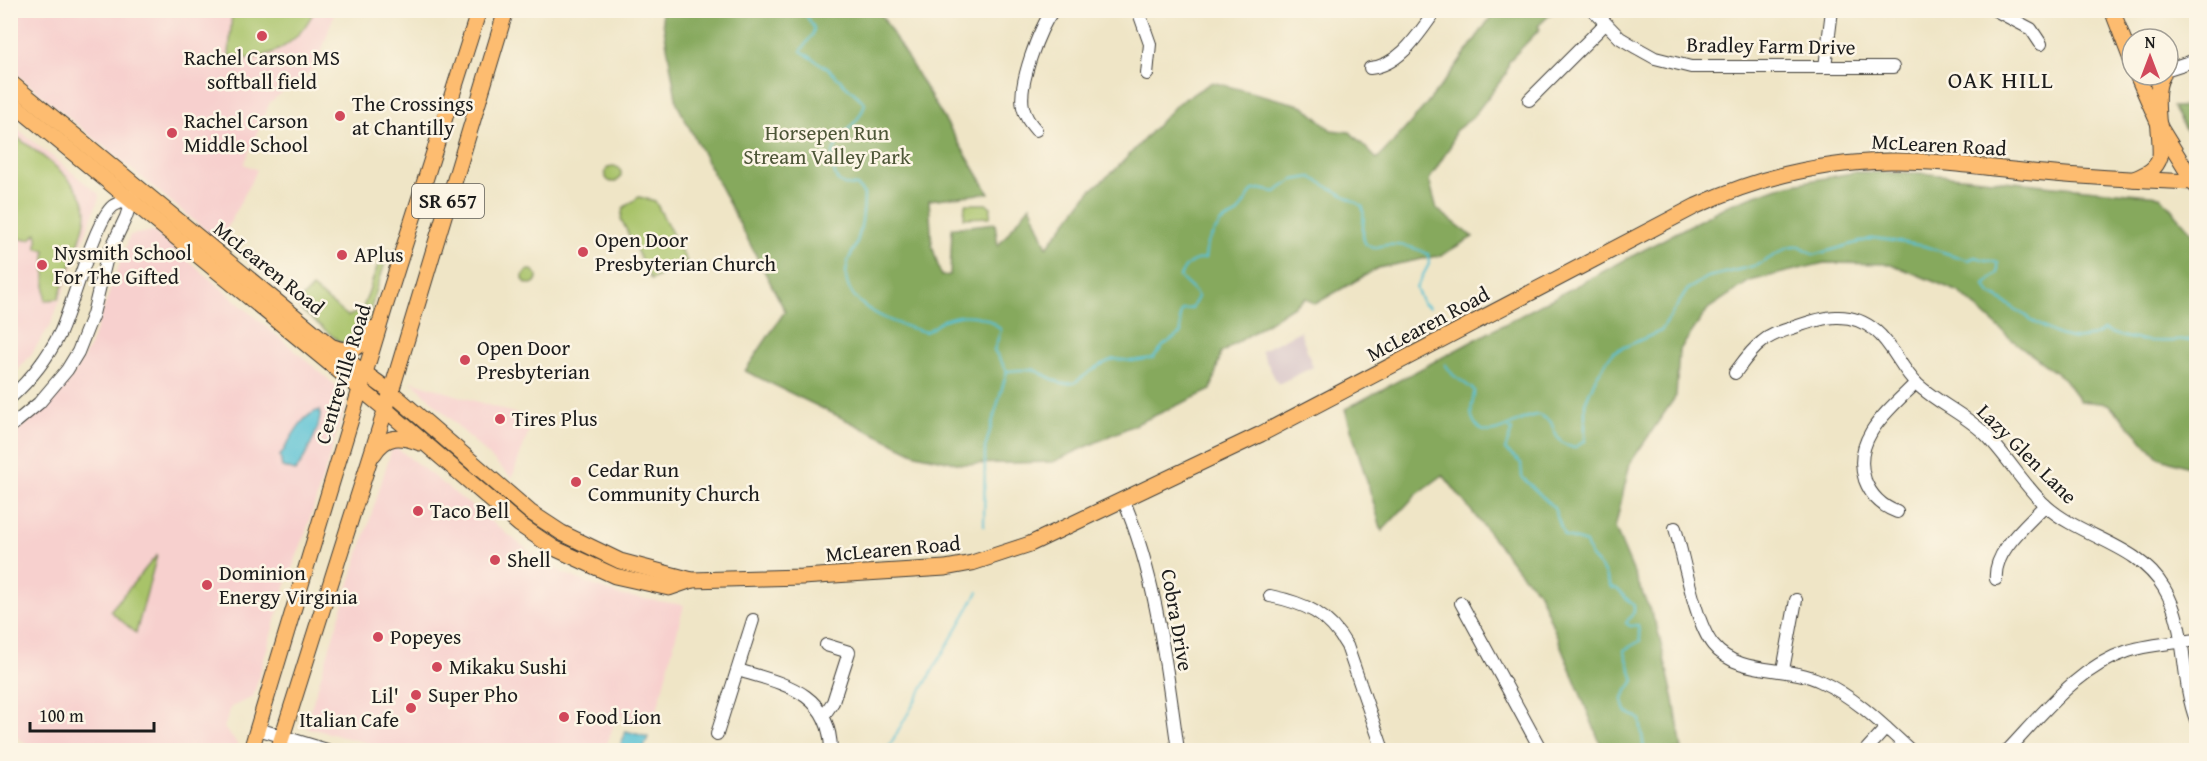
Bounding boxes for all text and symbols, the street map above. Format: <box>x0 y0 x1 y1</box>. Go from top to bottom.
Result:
north arrow <box>2120 27 2180 87</box>
marker: Rachel Carson MS softball field <box>255 29 269 43</box>
street label: Bradley Farm Drive <box>1686 29 1856 62</box>
text: N <box>2145 30 2156 54</box>
place label: Rachel Carson MS softball field <box>184 42 340 97</box>
district label: OAK HILL <box>1948 62 2054 97</box>
place label: The Crossings at Chantilly <box>352 88 474 143</box>
place label: Rachel Carson Middle School <box>184 105 308 160</box>
marker: The Crossings at Chantilly <box>333 109 347 123</box>
park label: Horsepen Run Stream Valley Park <box>743 117 911 172</box>
street label: McLearen Road <box>1871 125 2008 164</box>
marker: Rachel Carson Middle School <box>165 126 179 140</box>
road number: SR 657 <box>412 184 484 218</box>
street label: McLearen Road <box>207 213 332 323</box>
place label: Open Door Presbyterian Church <box>595 224 776 279</box>
place label: Nysmith School For The Gifted <box>54 237 192 292</box>
place label: APlus <box>354 239 404 270</box>
marker: Open Door Presbyterian Church <box>576 245 590 259</box>
marker: APlus <box>335 248 349 262</box>
marker: Nysmith School For The Gifted <box>35 258 49 272</box>
street label: McLearen Road <box>1361 278 1495 369</box>
street label: Centreville Road <box>306 299 379 448</box>
place label: Open Door Presbyterian <box>477 332 590 387</box>
marker: Open Door Presbyterian <box>458 353 472 367</box>
street label: Lazy Glen Lane <box>1970 396 2085 511</box>
place label: Tires Plus <box>512 403 598 434</box>
marker: Tires Plus <box>493 412 507 426</box>
place label: Cedar Run Community Church <box>588 454 760 509</box>
marker: Cedar Run Community Church <box>569 475 583 489</box>
place label: Taco Bell <box>430 495 509 526</box>
marker: Taco Bell <box>411 504 425 518</box>
street label: McLearen Road <box>824 527 962 570</box>
place label: Shell <box>507 544 551 575</box>
marker: Shell <box>488 553 502 567</box>
place label: Dominion Energy Virginia <box>219 557 358 612</box>
street label: Cobra Drive <box>1153 566 1202 674</box>
marker: Dominion Energy Virginia <box>200 578 214 592</box>
place label: Popeyes <box>390 621 461 652</box>
marker: Popeyes <box>371 630 385 644</box>
place label: Mikaku Sushi <box>449 651 567 682</box>
marker: Mikaku Sushi <box>430 660 444 674</box>
place label: Super Pho <box>428 679 518 710</box>
place label: Lil' Italian Cafe <box>299 680 399 735</box>
marker: Super Pho <box>409 688 423 702</box>
scale bar <box>30 695 154 733</box>
marker: Lil' Italian Cafe <box>404 701 418 715</box>
place label: Food Lion <box>576 701 662 732</box>
text: 100 m <box>39 702 84 729</box>
marker: Food Lion <box>557 710 571 724</box>

